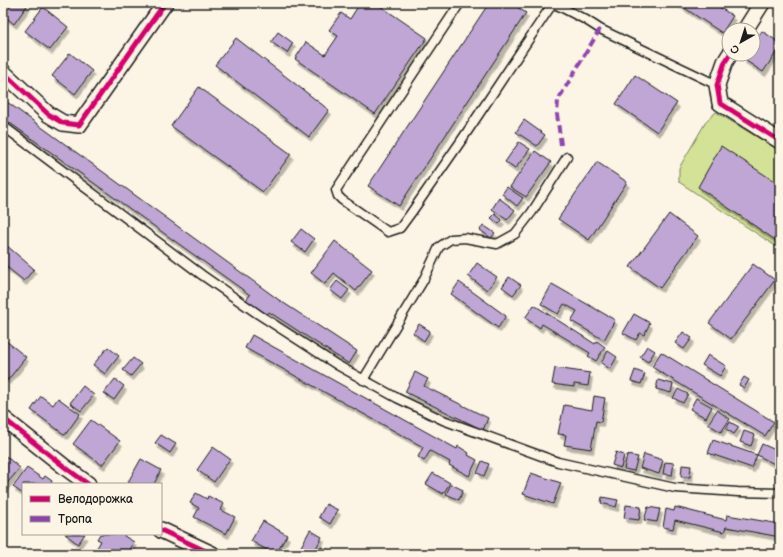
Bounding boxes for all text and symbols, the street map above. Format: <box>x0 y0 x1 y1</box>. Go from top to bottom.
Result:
north arrow <box>721 22 761 62</box>
text: С <box>728 42 742 57</box>
legend <box>22 483 162 535</box>
text: Велодорожка <box>58 492 133 507</box>
text: Тропа <box>58 512 92 527</box>

